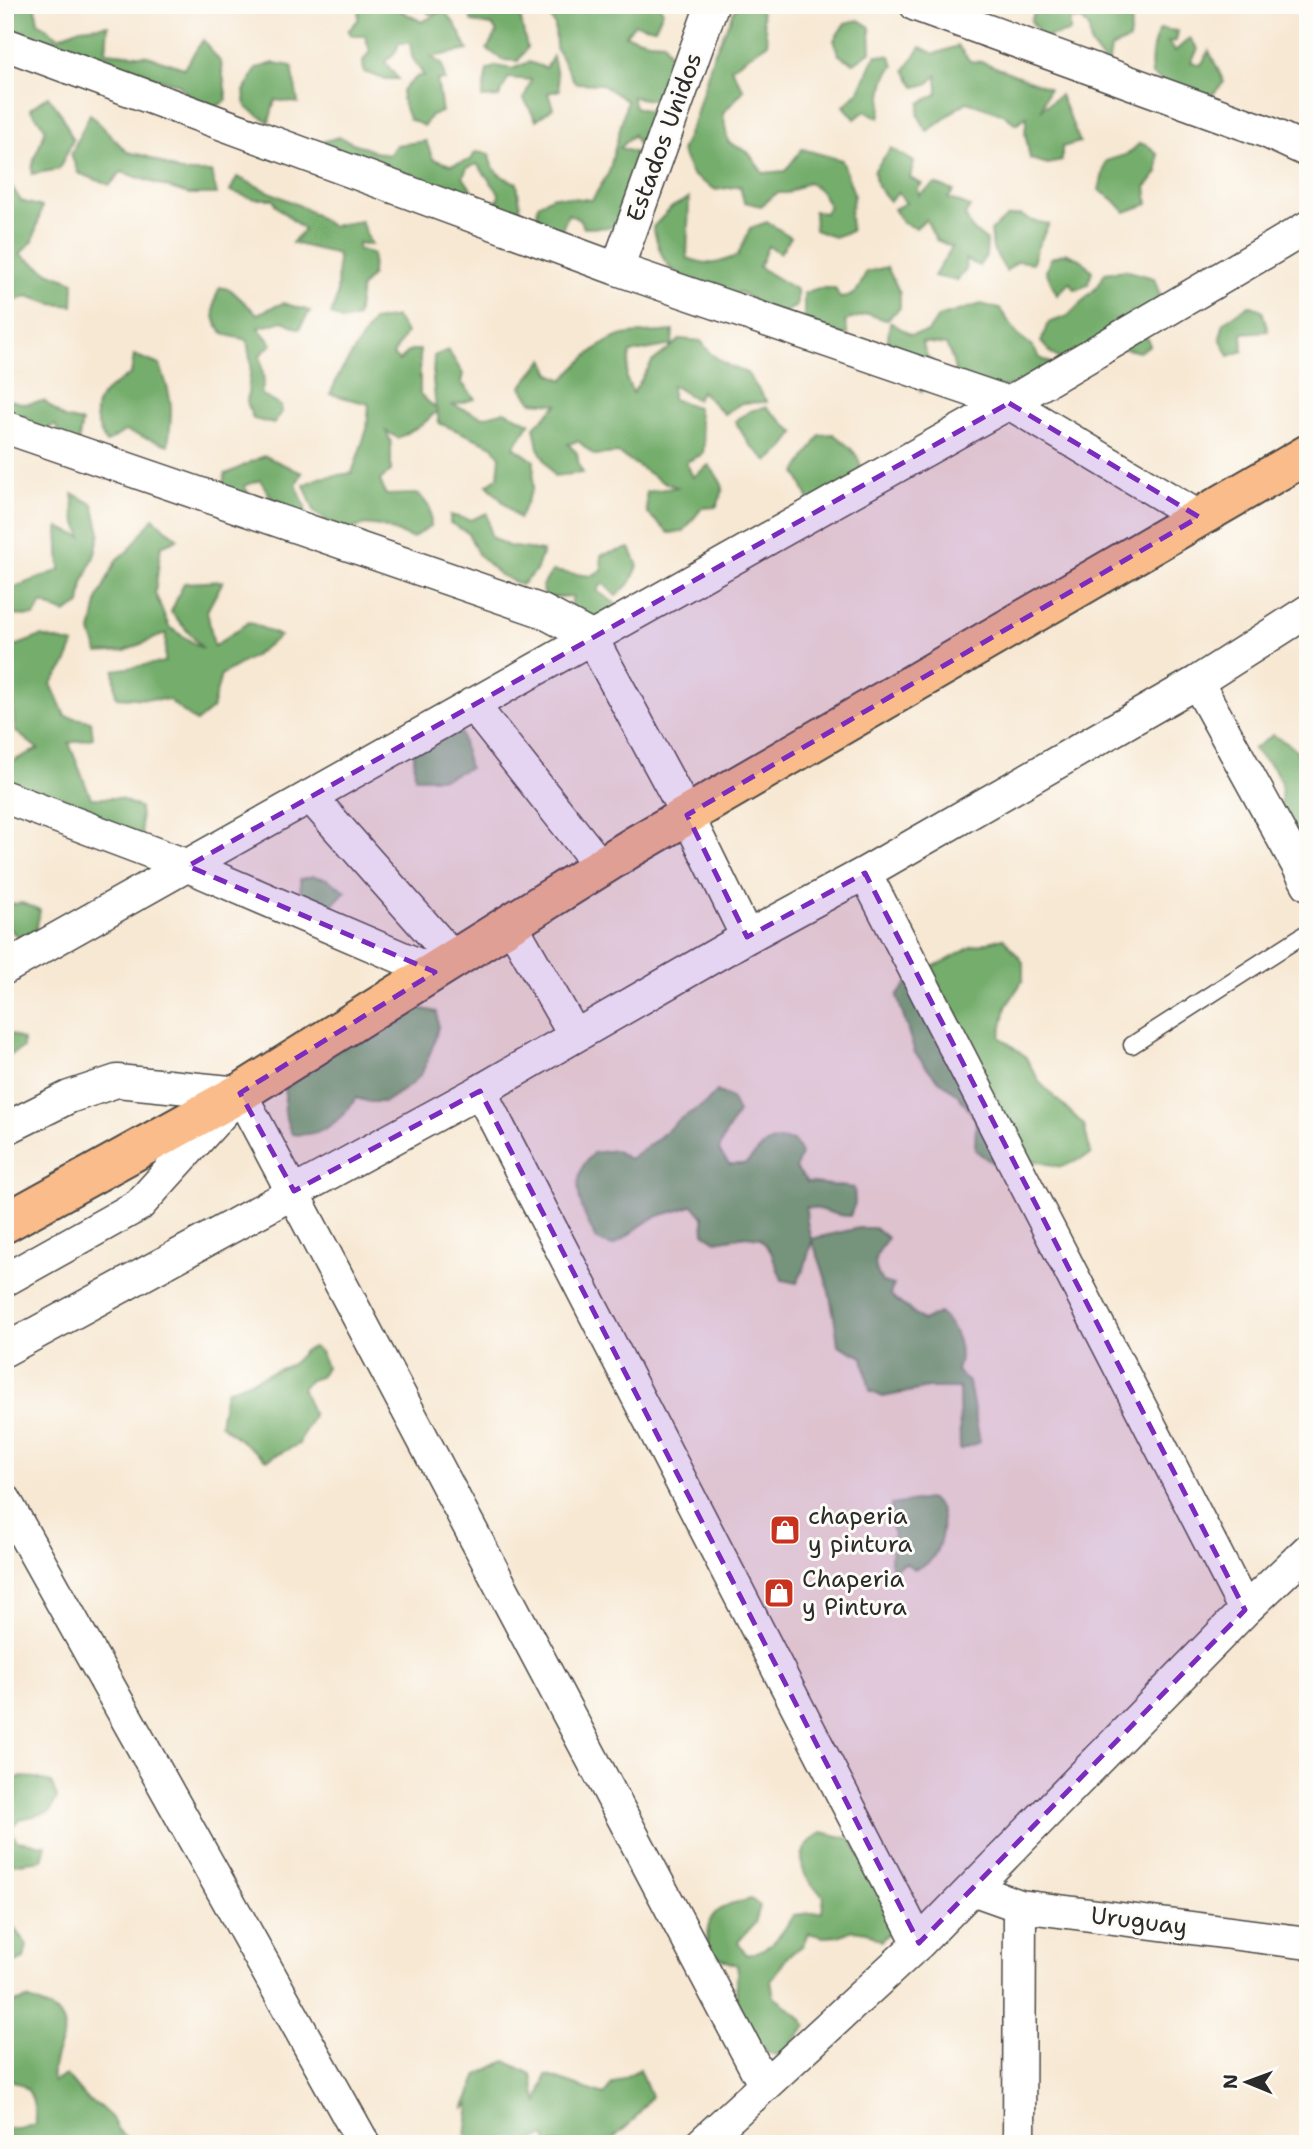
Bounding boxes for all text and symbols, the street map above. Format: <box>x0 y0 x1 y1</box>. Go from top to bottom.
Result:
street label: Estados Unidos <box>619 48 709 226</box>
place label: chaperia y pintura <box>808 1500 913 1560</box>
shop icon: chaperia y pintura <box>768 1513 802 1547</box>
place label: Chaperia y Pintura <box>802 1563 907 1623</box>
shop icon: Chaperia y Pintura <box>762 1576 796 1610</box>
street label: Uruguay <box>1089 1899 1189 1943</box>
north arrow <box>1212 2048 1282 2118</box>
text: N <box>1218 2074 1243 2089</box>

